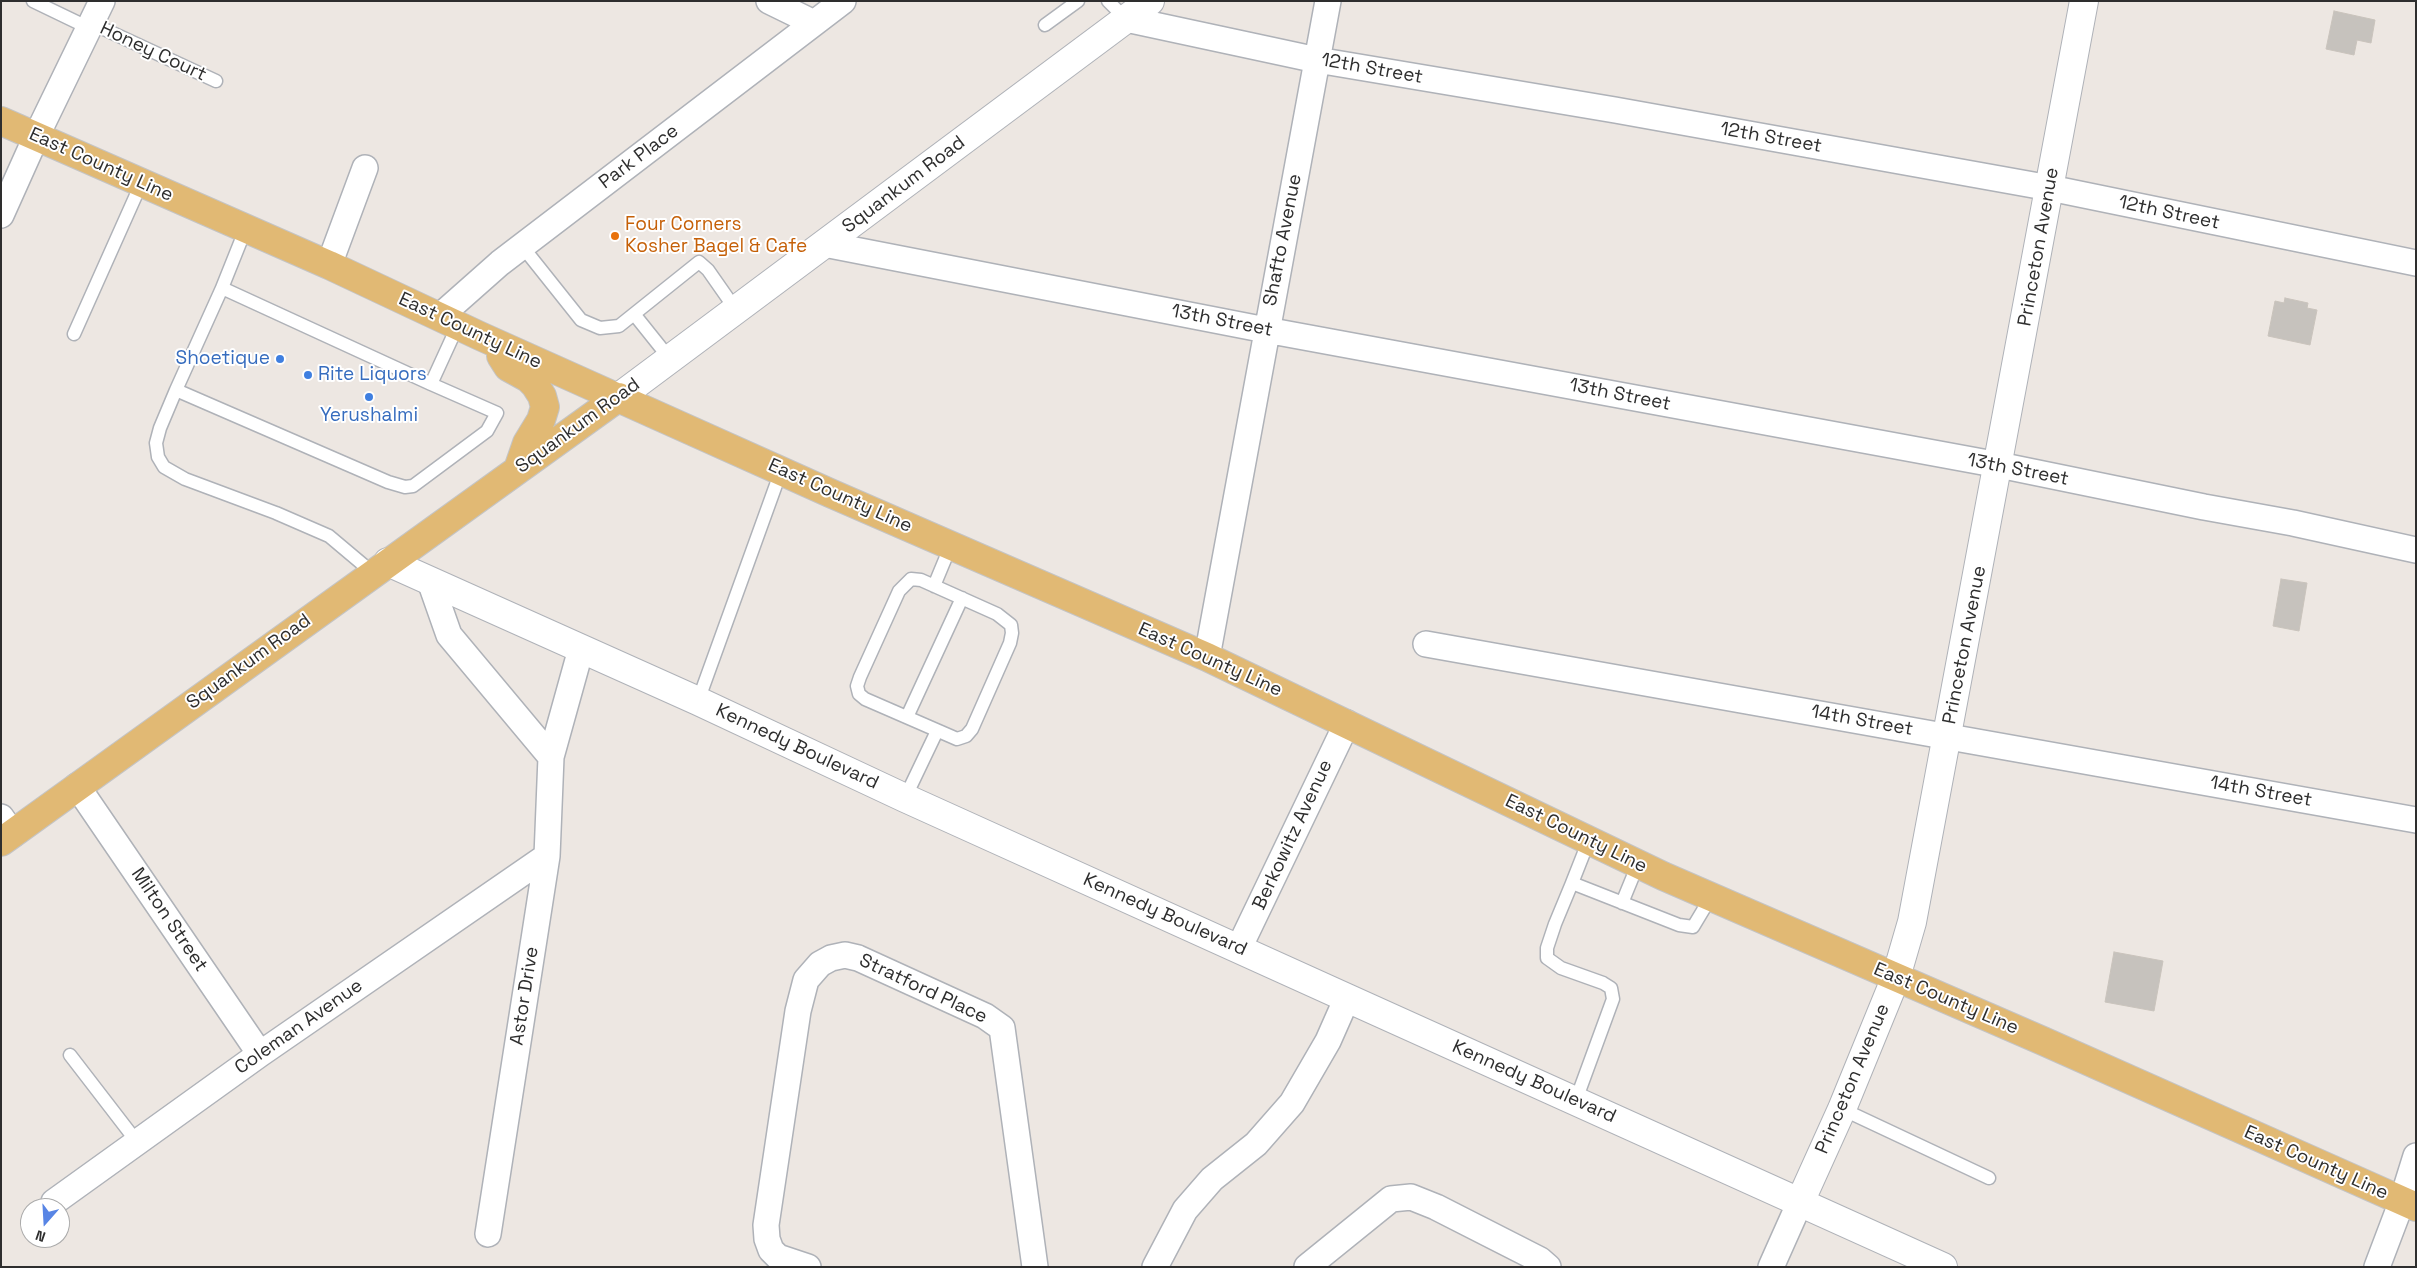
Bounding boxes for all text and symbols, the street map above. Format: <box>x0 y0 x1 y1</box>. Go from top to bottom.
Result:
street label: Honey Court <box>96 17 210 87</box>
street label: 12th Street <box>1319 49 1425 89</box>
street label: 12th Street <box>1718 118 1824 158</box>
street label: Park Place <box>595 120 683 194</box>
street label: East County Line <box>26 123 176 207</box>
street label: Squankum Road <box>838 131 970 239</box>
street label: Princeton Avenue <box>2014 166 2064 328</box>
street label: Shafto Avenue <box>1259 172 1307 308</box>
street label: 12th Street <box>2116 191 2222 235</box>
place label: Four Corners Kosher Bagel & Cafe <box>625 214 807 258</box>
marker: Four Corners Kosher Bagel & Cafe <box>609 230 621 242</box>
street label: East County Line <box>395 288 545 374</box>
street label: 13th Street <box>1169 300 1275 342</box>
place label: Shoetique <box>176 348 270 370</box>
marker: Shoetique <box>274 353 286 365</box>
place label: Rite Liquors <box>318 364 427 386</box>
marker: Rite Liquors <box>302 369 314 381</box>
street label: Squankum Road <box>512 373 644 479</box>
street label: 13th Street <box>1567 374 1673 416</box>
marker: Yerushalmi <box>363 391 375 403</box>
place label: Yerushalmi <box>320 405 418 427</box>
street label: 13th Street <box>1965 449 2071 491</box>
street label: East County Line <box>765 454 915 538</box>
street label: Princeton Avenue <box>1938 564 1992 726</box>
street label: Squankum Road <box>183 609 315 715</box>
street label: East County Line <box>1135 618 1285 702</box>
street label: Kennedy Boulevard <box>712 699 882 795</box>
street label: 14th Street <box>1809 701 1915 741</box>
street label: Berkowitz Avenue <box>1248 756 1338 914</box>
street label: 14th Street <box>2208 772 2314 812</box>
street label: East County Line <box>1501 790 1651 878</box>
street label: Milton Street <box>126 864 212 976</box>
street label: Kennedy Boulevard <box>1079 869 1251 961</box>
street label: Astor Drive <box>506 945 544 1047</box>
street label: Stratford Place <box>855 949 991 1029</box>
street label: East County Line <box>1870 958 2022 1040</box>
street label: Coleman Avenue <box>231 974 367 1080</box>
street label: Princeton Avenue <box>1811 1000 1895 1158</box>
street label: Kennedy Boulevard <box>1448 1036 1620 1128</box>
street label: East County Line <box>2241 1121 2391 1205</box>
north arrow <box>20 1198 70 1248</box>
text: N <box>33 1226 48 1246</box>

